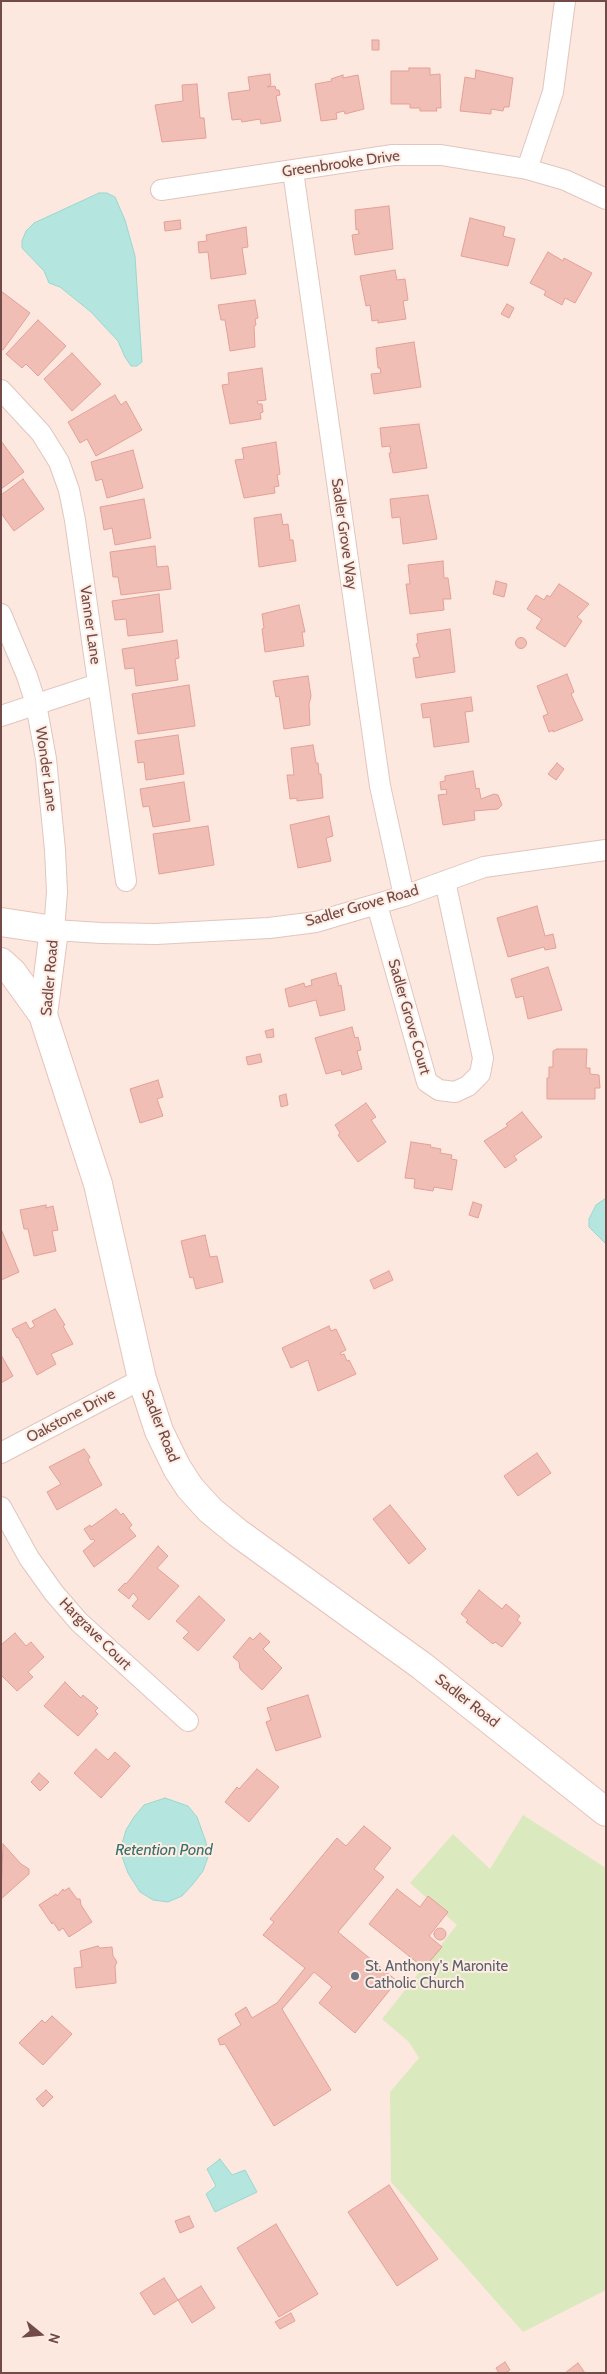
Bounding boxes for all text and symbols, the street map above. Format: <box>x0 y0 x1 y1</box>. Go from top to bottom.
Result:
street label: Greenbrooke Drive <box>281 147 401 181</box>
street label: Sadler Grove Way <box>327 477 361 591</box>
street label: Vanner Lane <box>76 585 104 665</box>
street label: Wonder Lane <box>31 726 61 812</box>
street label: Sadler Grove Road <box>303 881 421 931</box>
street label: Sadler Road <box>38 939 62 1017</box>
street label: Sadler Grove Court <box>384 957 434 1077</box>
street label: Oakstone Drive <box>24 1385 118 1447</box>
street label: Sadler Road <box>137 1387 183 1465</box>
street label: Hargrave Court <box>55 1594 135 1674</box>
street label: Sadler Road <box>431 1670 503 1732</box>
water label: Retention Pond <box>115 1840 213 1860</box>
place label: St. Anthony's Maronite Catholic Church <box>365 1958 508 1993</box>
marker: St. Anthony's Maronite Catholic Church <box>349 1970 361 1982</box>
north arrow <box>15 2309 65 2359</box>
text: N <box>44 2331 64 2346</box>

